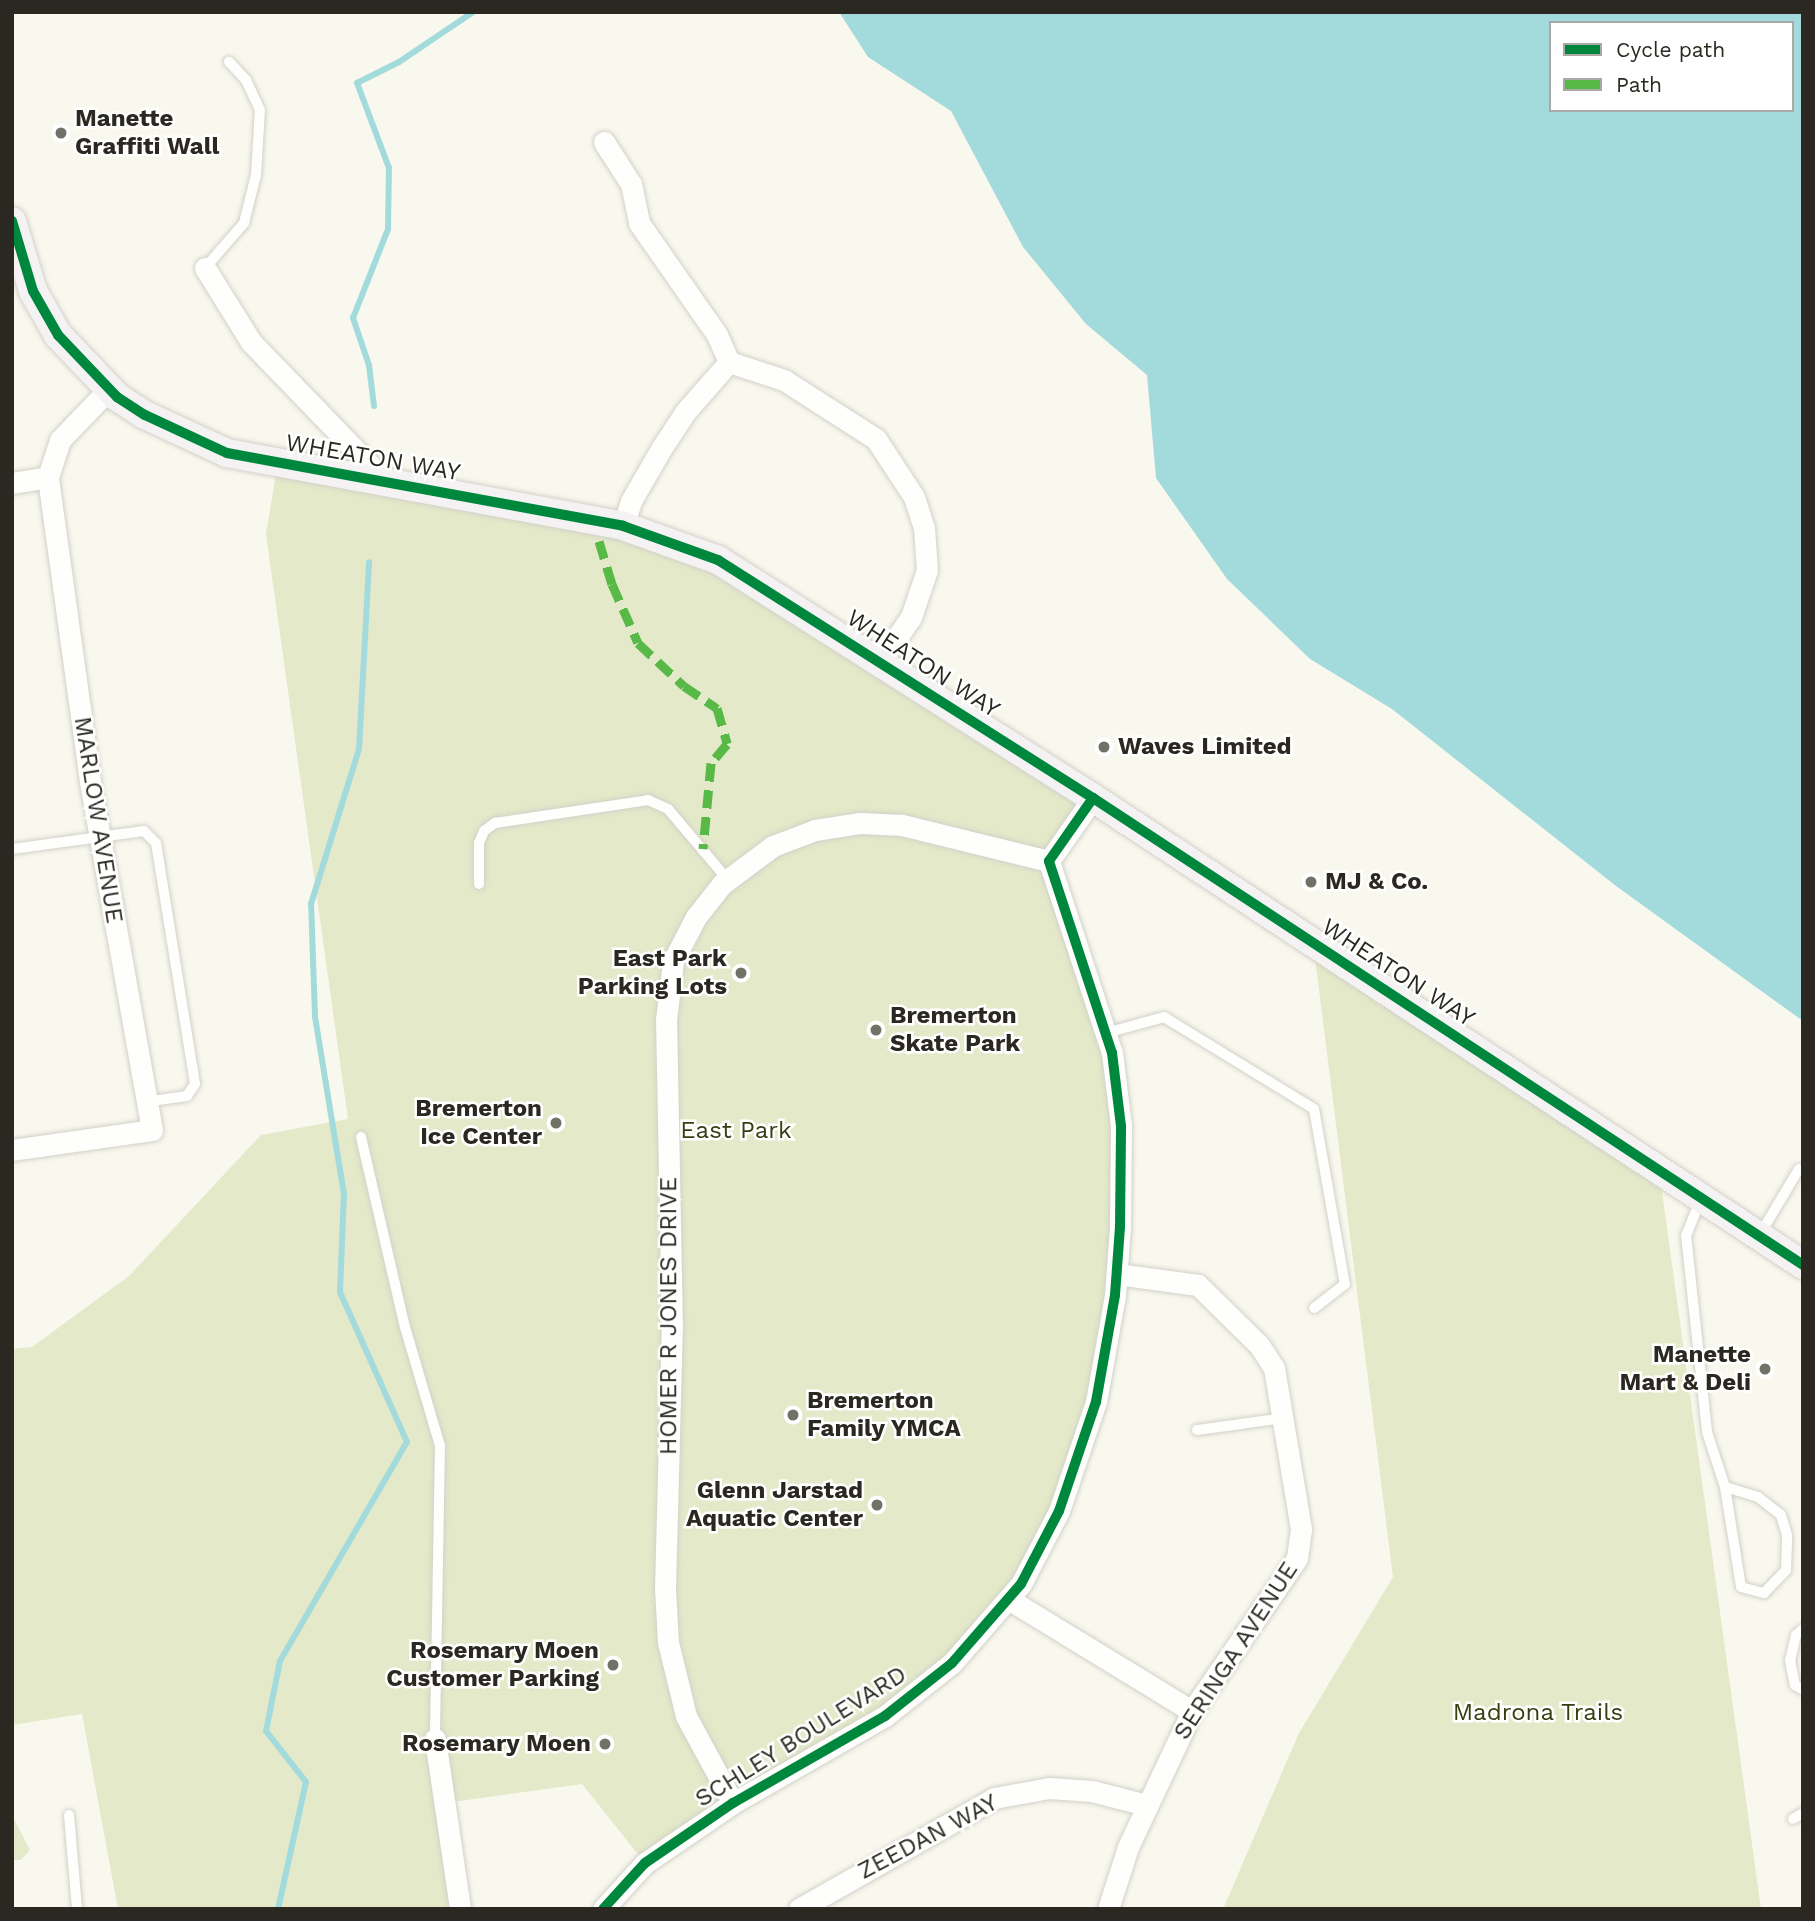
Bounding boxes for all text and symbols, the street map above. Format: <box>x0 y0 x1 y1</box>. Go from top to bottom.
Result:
legend <box>1549 21 1794 112</box>
text: Cycle path <box>1616 37 1725 62</box>
text: Path <box>1616 72 1662 97</box>
place label: Manette Graffiti Wall <box>75 105 220 161</box>
marker: Manette Graffiti Wall <box>53 125 69 141</box>
street label: WHEATON WAY <box>283 428 463 488</box>
street label: WHEATON WAY <box>841 604 1005 724</box>
street label: MARLOW AVENUE <box>67 714 129 926</box>
place label: Waves Limited <box>1118 733 1292 761</box>
marker: Waves Limited <box>1096 739 1112 755</box>
place label: MJ & Co. <box>1325 868 1428 896</box>
marker: MJ & Co. <box>1303 874 1319 890</box>
street label: WHEATON WAY <box>1316 913 1480 1033</box>
place label: East Park Parking Lots <box>578 945 727 1001</box>
marker: East Park Parking Lots <box>733 965 749 981</box>
place label: Bremerton Skate Park <box>890 1002 1020 1058</box>
marker: Bremerton Skate Park <box>868 1022 884 1038</box>
place label: Bremerton Ice Center <box>415 1095 542 1151</box>
marker: Bremerton Ice Center <box>548 1115 564 1131</box>
park label: East Park <box>680 1117 792 1145</box>
street label: HOMER R JONES DRIVE <box>655 1177 683 1455</box>
place label: Manette Mart & Deli <box>1620 1341 1751 1397</box>
marker: Manette Mart & Deli <box>1757 1361 1773 1377</box>
place label: Bremerton Family YMCA <box>807 1387 962 1443</box>
marker: Bremerton Family YMCA <box>785 1407 801 1423</box>
place label: Glenn Jarstad Aquatic Center <box>686 1477 863 1533</box>
marker: Glenn Jarstad Aquatic Center <box>869 1497 885 1513</box>
street label: SERINGA AVENUE <box>1167 1556 1305 1746</box>
place label: Rosemary Moen Customer Parking <box>386 1637 599 1693</box>
marker: Rosemary Moen Customer Parking <box>605 1657 621 1673</box>
street label: SCHLEY BOULEVARD <box>690 1660 912 1814</box>
park label: Madrona Trails <box>1452 1699 1624 1727</box>
place label: Rosemary Moen <box>402 1730 591 1758</box>
marker: Rosemary Moen <box>597 1736 613 1752</box>
street label: ZEEDAN WAY <box>853 1788 1003 1886</box>

